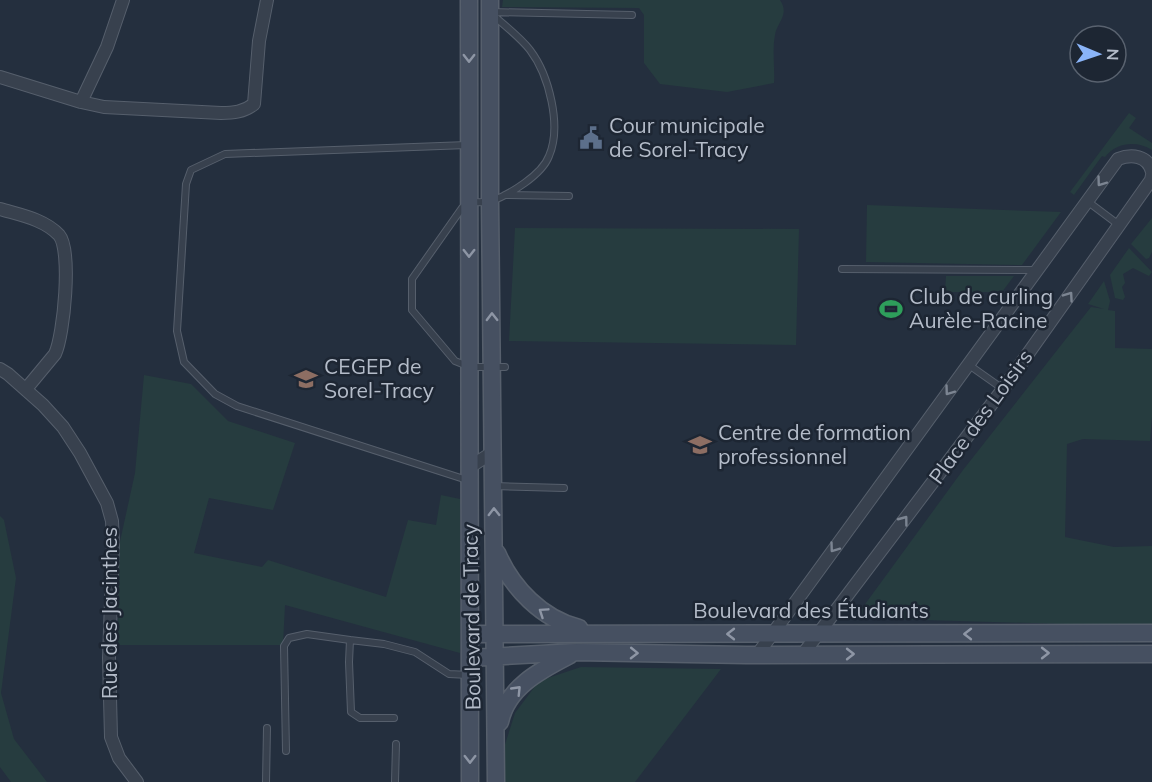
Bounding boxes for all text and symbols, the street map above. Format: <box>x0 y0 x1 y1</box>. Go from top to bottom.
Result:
north arrow <box>1068 24 1128 84</box>
text: N <box>1103 48 1123 61</box>
one-way arrow <box>463 54 476 63</box>
place label: Cour municipale de Sorel-Tracy <box>609 112 765 162</box>
public building icon: Cour municipale de Sorel-Tracy <box>578 125 604 151</box>
one-way arrow <box>1097 176 1108 187</box>
one-way arrow <box>463 249 475 258</box>
place label: Club de curling Aurèle-Racine <box>909 283 1053 333</box>
one-way arrow <box>1062 291 1073 302</box>
sports icon: Club de curling Aurèle-Racine <box>878 296 904 322</box>
one-way arrow <box>486 312 498 321</box>
street label: Place des Loisirs <box>923 344 1038 489</box>
place label: CEGEP de Sorel-Tracy <box>324 353 434 403</box>
school or university icon: CEGEP de Sorel-Tracy <box>293 366 319 392</box>
one-way arrow <box>945 384 956 395</box>
place label: Centre de formation professionnel <box>718 419 911 469</box>
school or university icon: Centre de formation professionnel <box>687 432 713 458</box>
one-way arrow <box>487 507 500 516</box>
one-way arrow <box>896 516 907 527</box>
street label: Boulevard de Tracy <box>456 524 486 710</box>
street label: Rue des Jacinthes <box>96 527 122 699</box>
one-way arrow <box>830 542 841 553</box>
street label: Boulevard des Étudiants <box>693 597 929 623</box>
one-way arrow <box>539 608 550 619</box>
one-way arrow <box>726 628 735 640</box>
one-way arrow <box>963 628 972 640</box>
one-way arrow <box>630 647 639 659</box>
one-way arrow <box>1041 647 1050 659</box>
one-way arrow <box>846 648 855 660</box>
one-way arrow <box>510 687 521 698</box>
one-way arrow <box>464 754 476 763</box>

